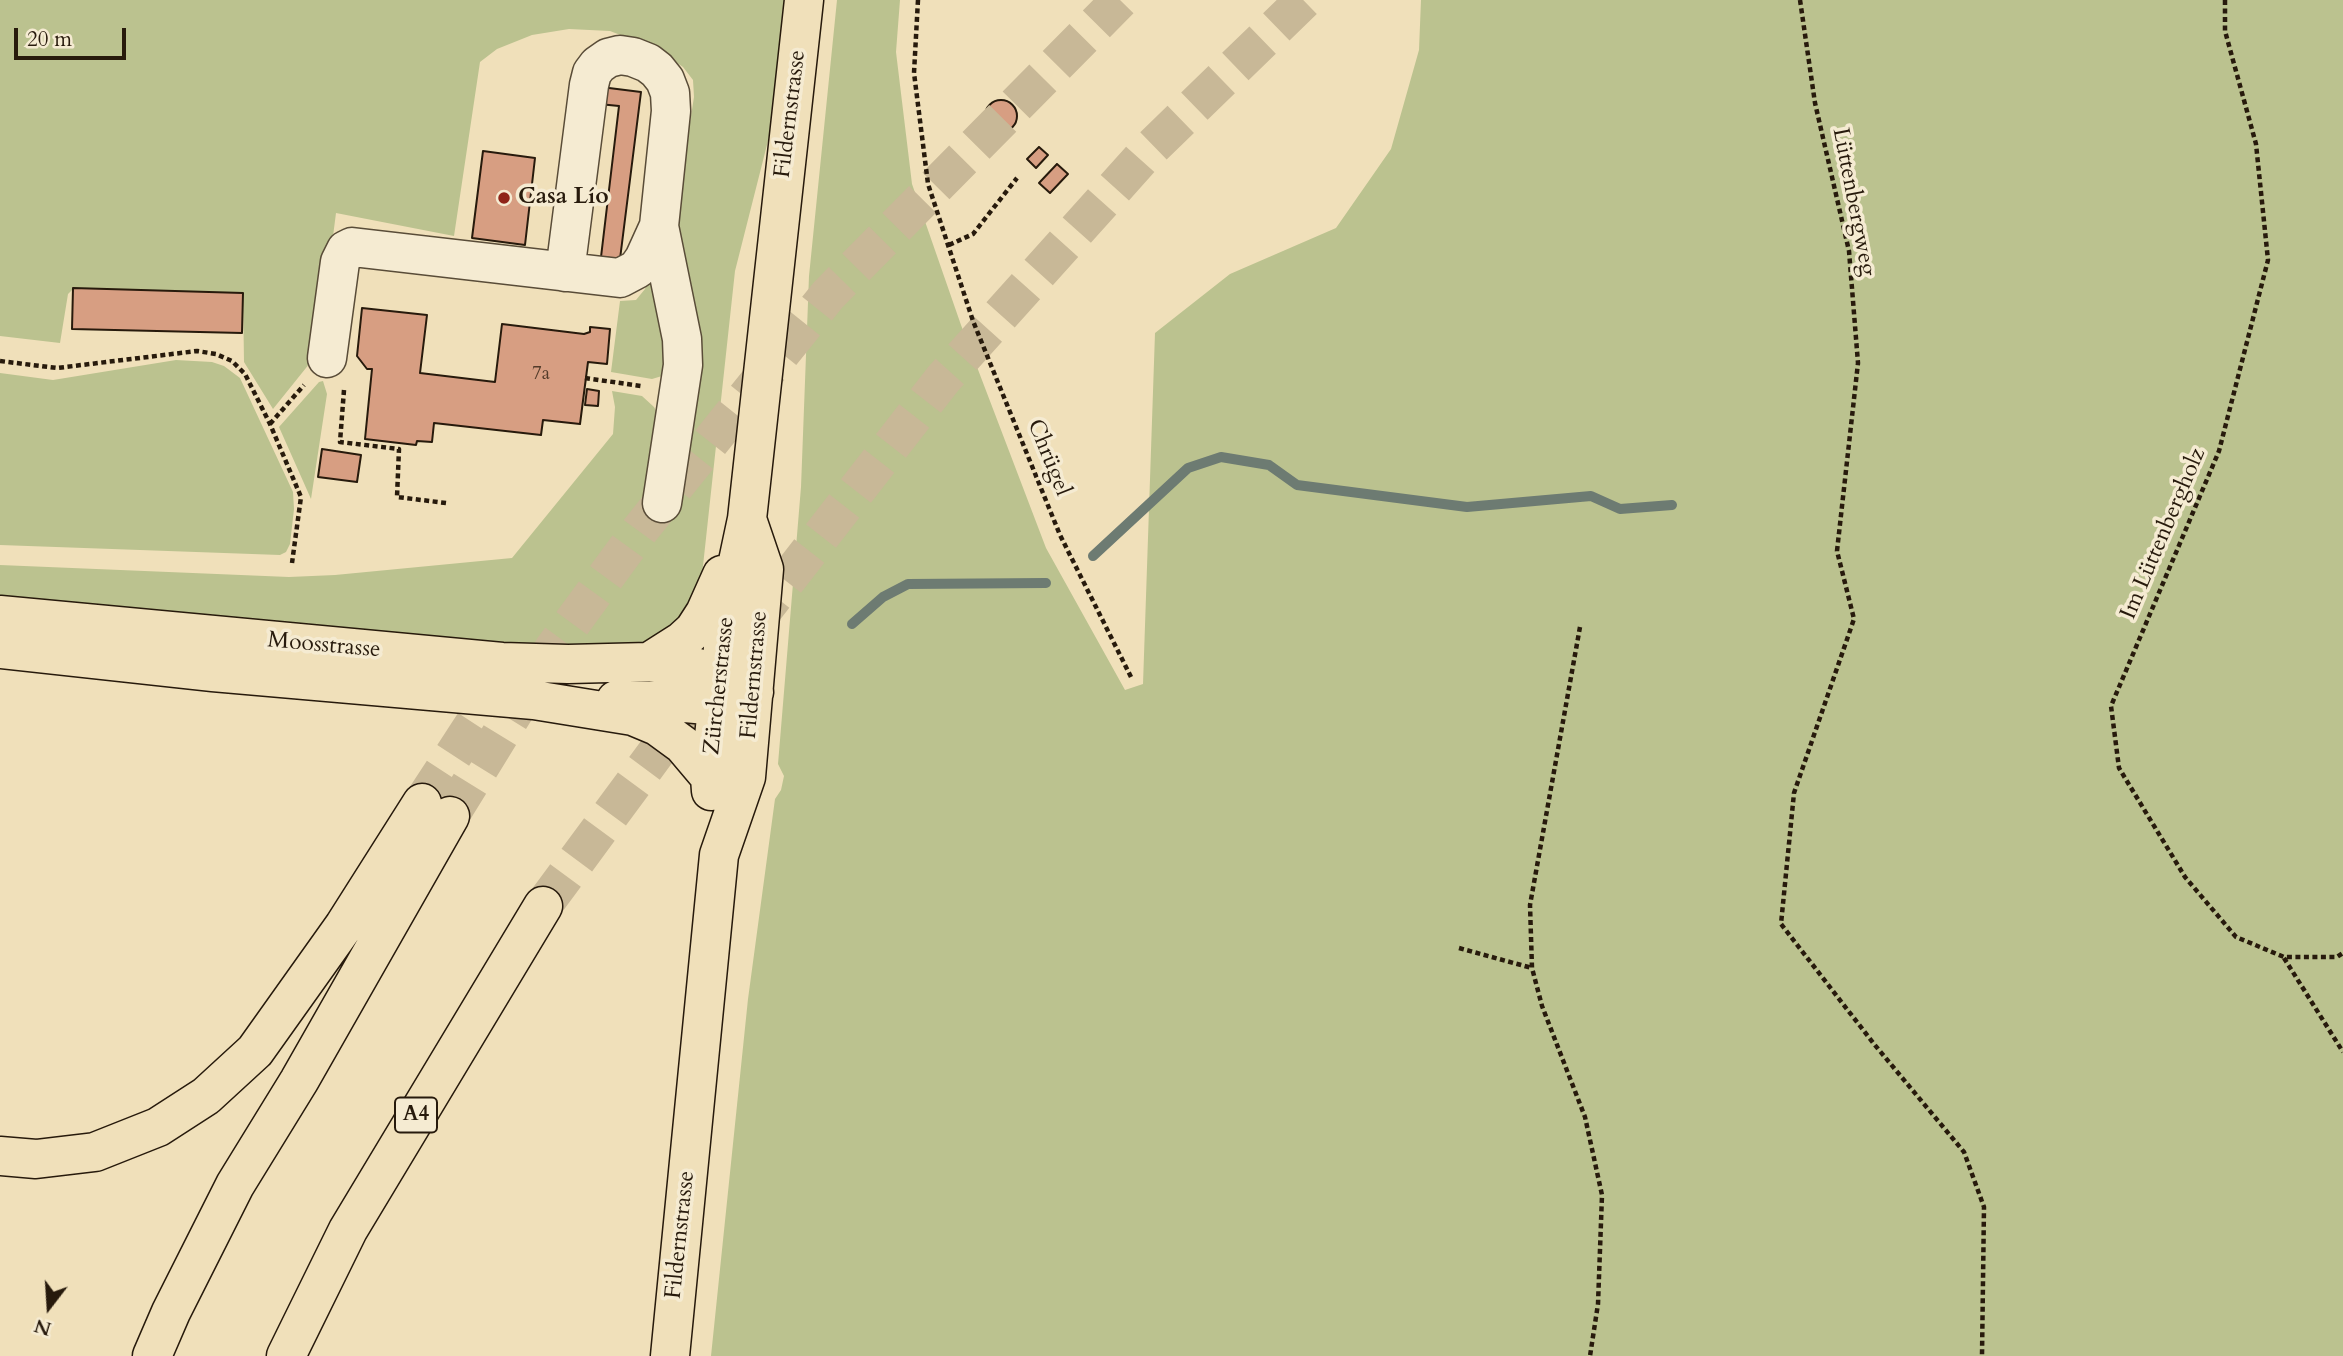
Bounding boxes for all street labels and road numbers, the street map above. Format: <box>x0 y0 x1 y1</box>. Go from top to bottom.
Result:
street label: Fildernstrasse <box>769 48 813 180</box>
street label: Lüttenbergweg <box>1825 126 1881 278</box>
street label: Chrügel <box>1020 416 1076 500</box>
street label: Im Lüttenbergholz <box>2115 444 2213 624</box>
street label: Fildernstrasse <box>736 610 774 740</box>
street label: Zürcherstrasse <box>699 616 741 756</box>
street label: Moosstrasse <box>266 627 382 665</box>
road number: A4 <box>395 1098 437 1132</box>
street label: Fildernstrasse <box>661 1170 701 1300</box>

